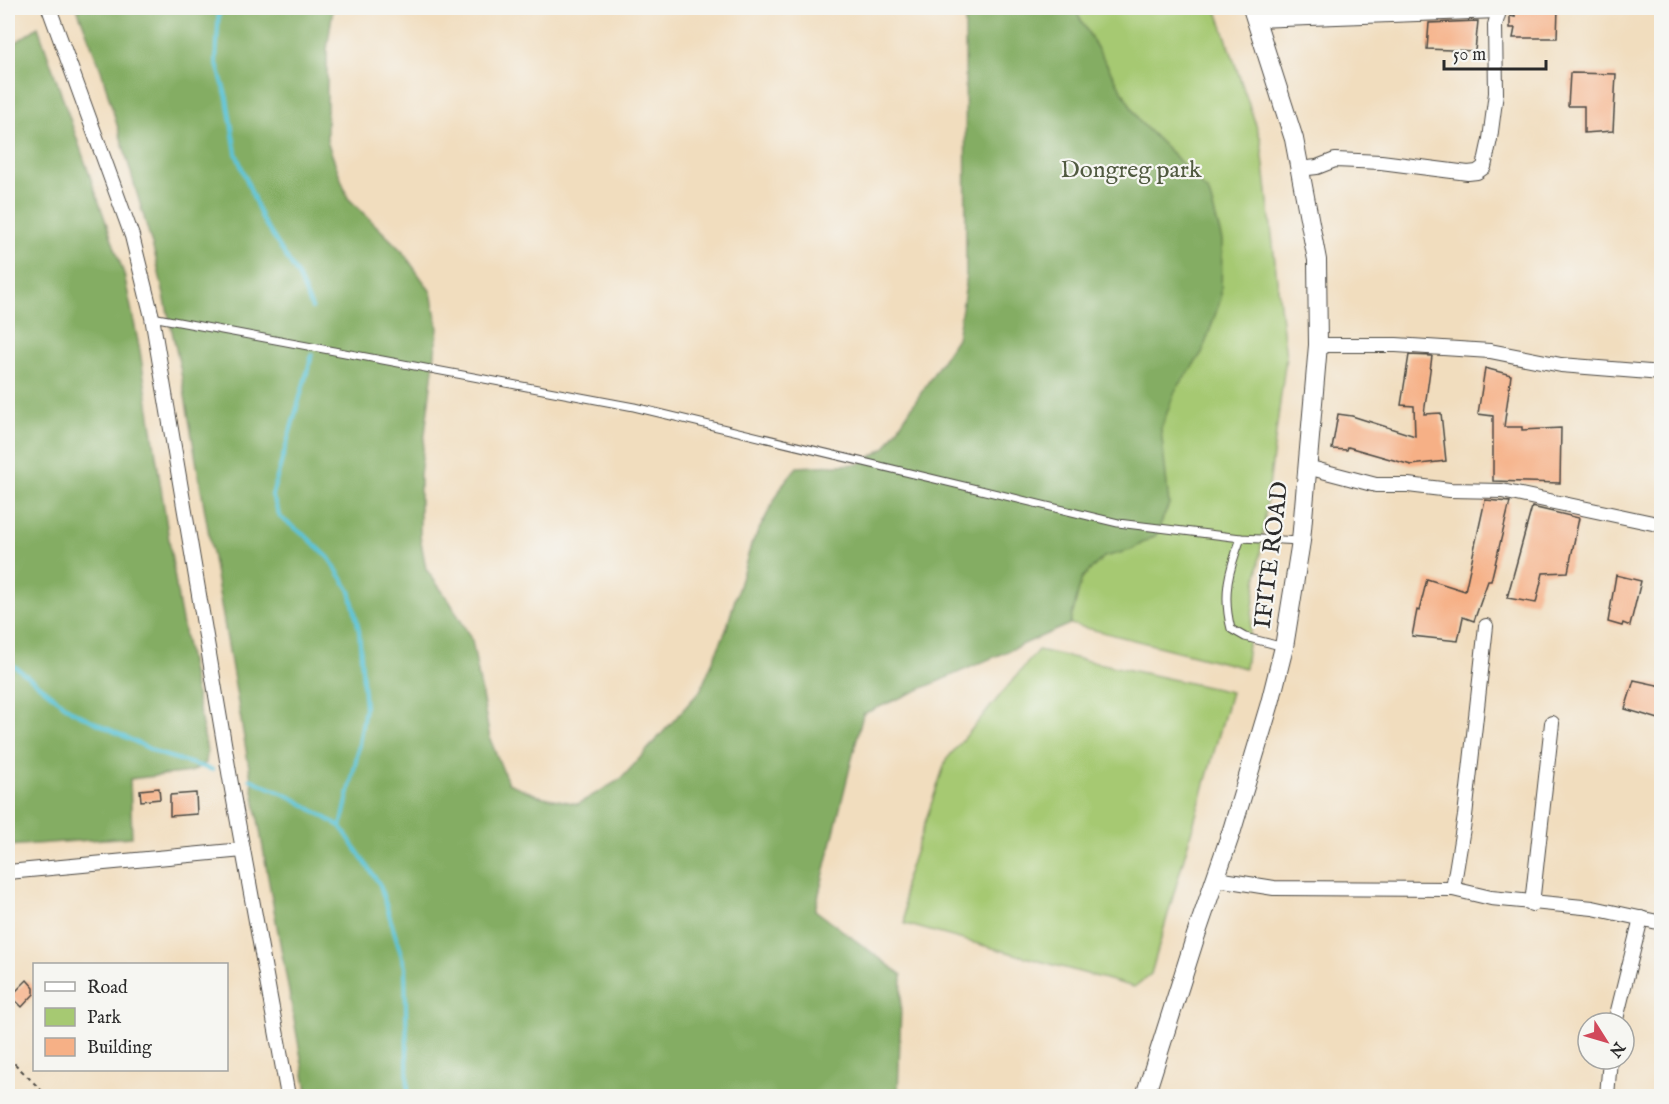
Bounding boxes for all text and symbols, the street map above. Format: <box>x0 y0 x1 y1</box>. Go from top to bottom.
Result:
scale bar <box>1444 33 1546 71</box>
text: 50 m <box>1453 44 1486 67</box>
park label: Dongreg park <box>1061 155 1202 186</box>
street label: IFITE ROAD <box>1248 480 1296 630</box>
legend <box>33 963 228 1071</box>
text: Road <box>87 977 128 1000</box>
text: Park <box>87 1007 122 1030</box>
north arrow <box>1576 1011 1636 1071</box>
text: N <box>1604 1036 1629 1060</box>
text: Building <box>87 1037 152 1060</box>

